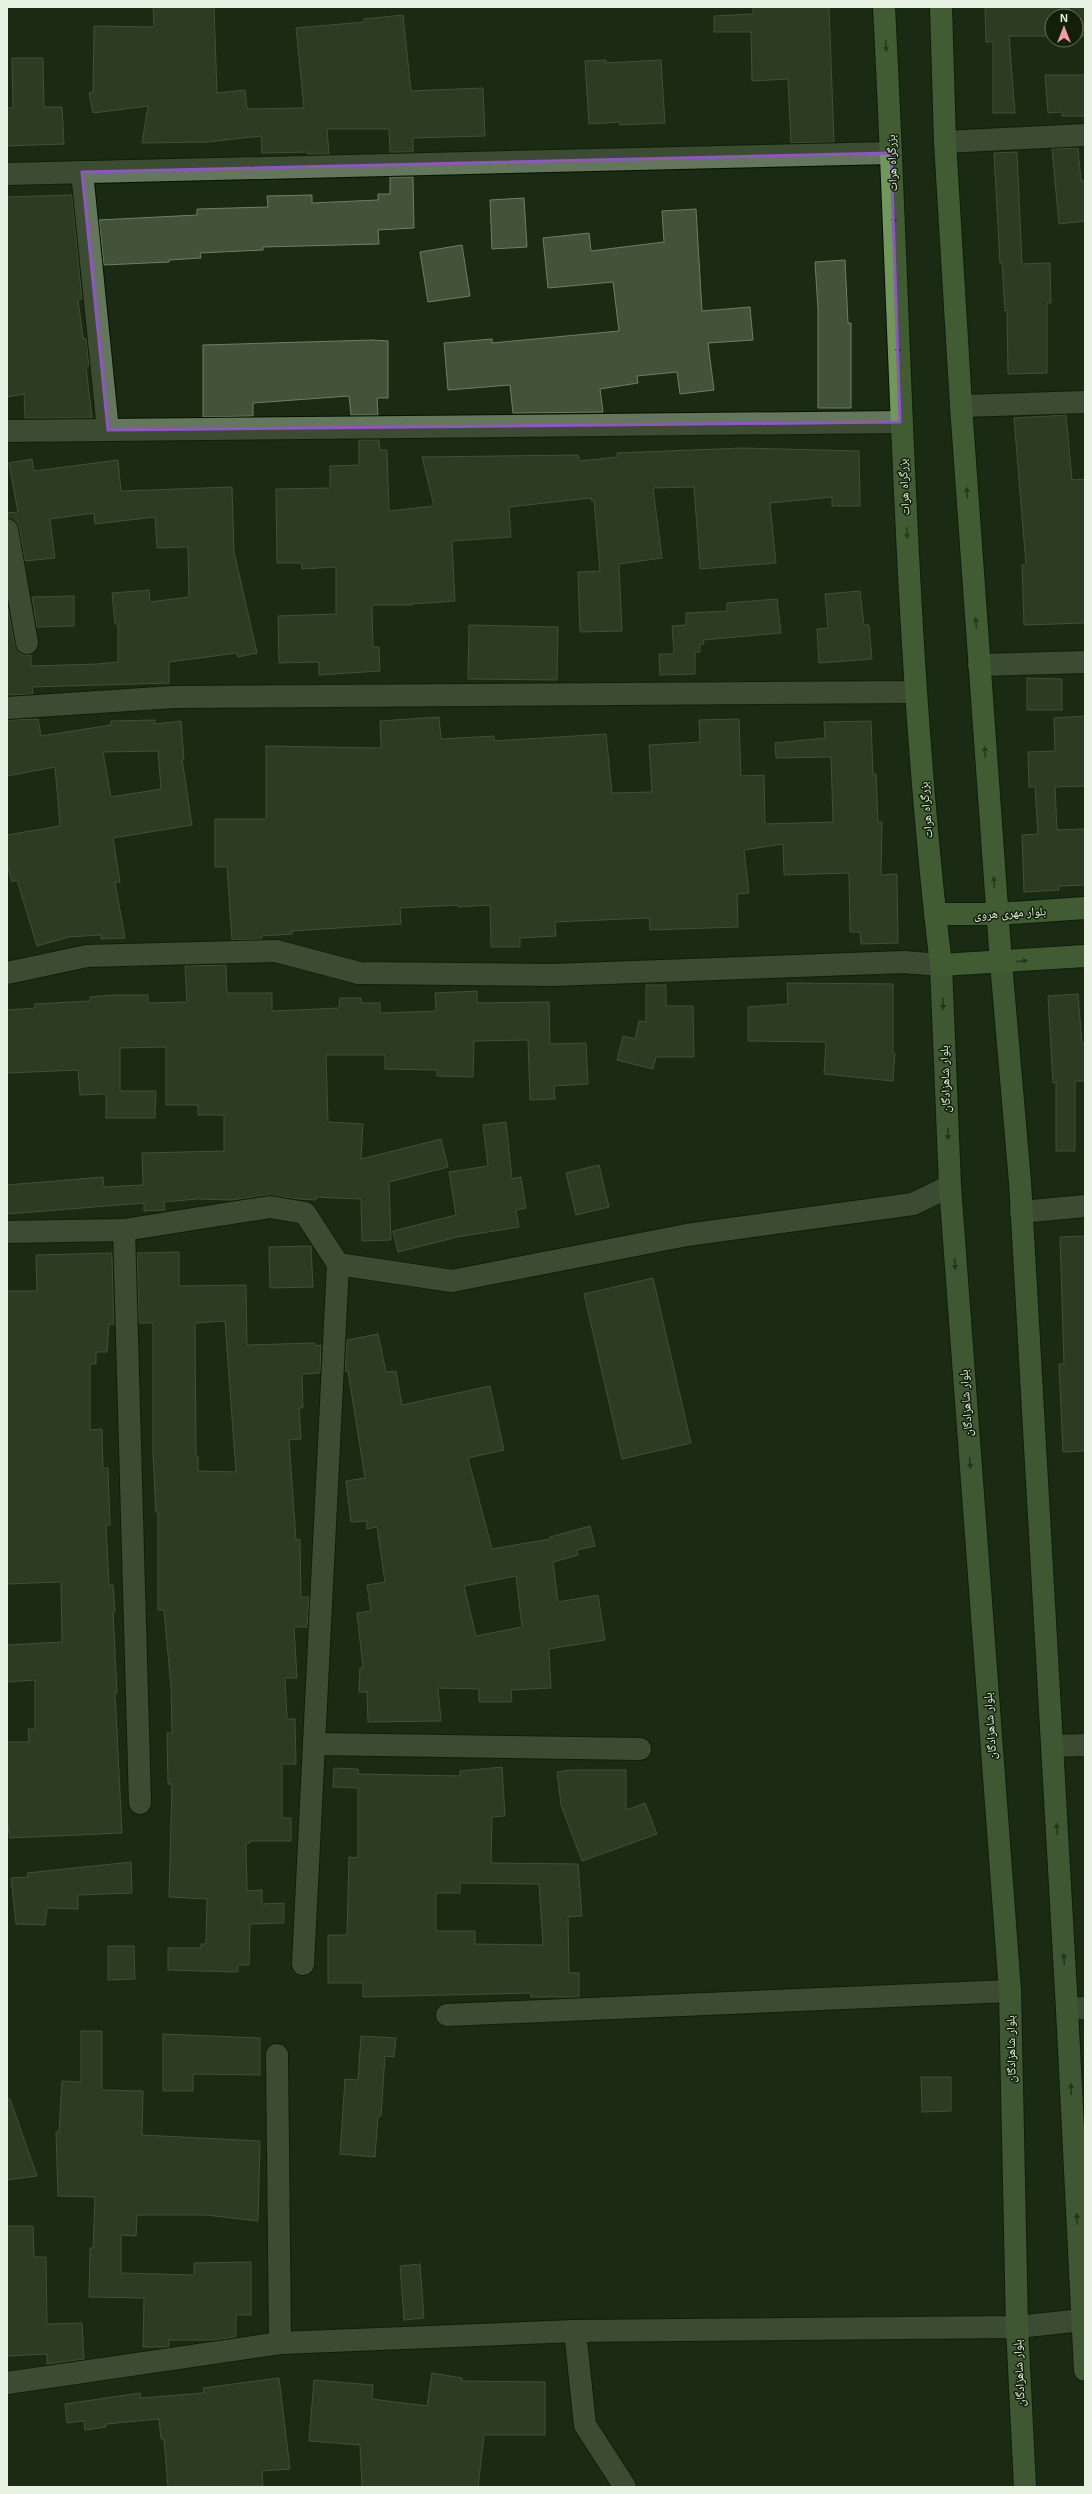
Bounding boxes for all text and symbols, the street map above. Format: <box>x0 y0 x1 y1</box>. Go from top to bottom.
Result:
north arrow <box>1044 8 1084 48</box>
text: N <box>1060 12 1068 24</box>
one-way arrow <box>882 40 889 52</box>
street label: بزرگراه هرات <box>884 134 900 192</box>
one-way arrow <box>890 212 897 224</box>
one-way arrow <box>895 342 901 355</box>
street label: بزرگراه هرات <box>896 458 913 516</box>
one-way arrow <box>964 487 971 499</box>
one-way arrow <box>903 527 910 539</box>
one-way arrow <box>972 617 979 629</box>
one-way arrow <box>981 746 988 758</box>
street label: بزرگراه هرات <box>917 781 936 839</box>
one-way arrow <box>990 876 997 888</box>
street label: بلوار مهری هروی <box>974 904 1046 922</box>
one-way arrow <box>1016 957 1028 964</box>
one-way arrow <box>939 998 946 1010</box>
street label: بلوار شاهزادگان <box>937 1045 954 1113</box>
one-way arrow <box>944 1128 951 1140</box>
one-way arrow <box>952 1258 959 1270</box>
street label: بلوار شاهزادگان <box>957 1369 976 1437</box>
one-way arrow <box>967 1457 974 1469</box>
street label: بلوار شاهزادگان <box>981 1692 1000 1760</box>
one-way arrow <box>1053 1823 1060 1835</box>
one-way arrow <box>1061 1953 1068 1965</box>
street label: بلوار شاهزادگان <box>1003 2015 1019 2083</box>
one-way arrow <box>1068 2082 1074 2095</box>
one-way arrow <box>1074 2213 1081 2225</box>
street label: بلوار شاهزادگان <box>1010 2339 1028 2407</box>

